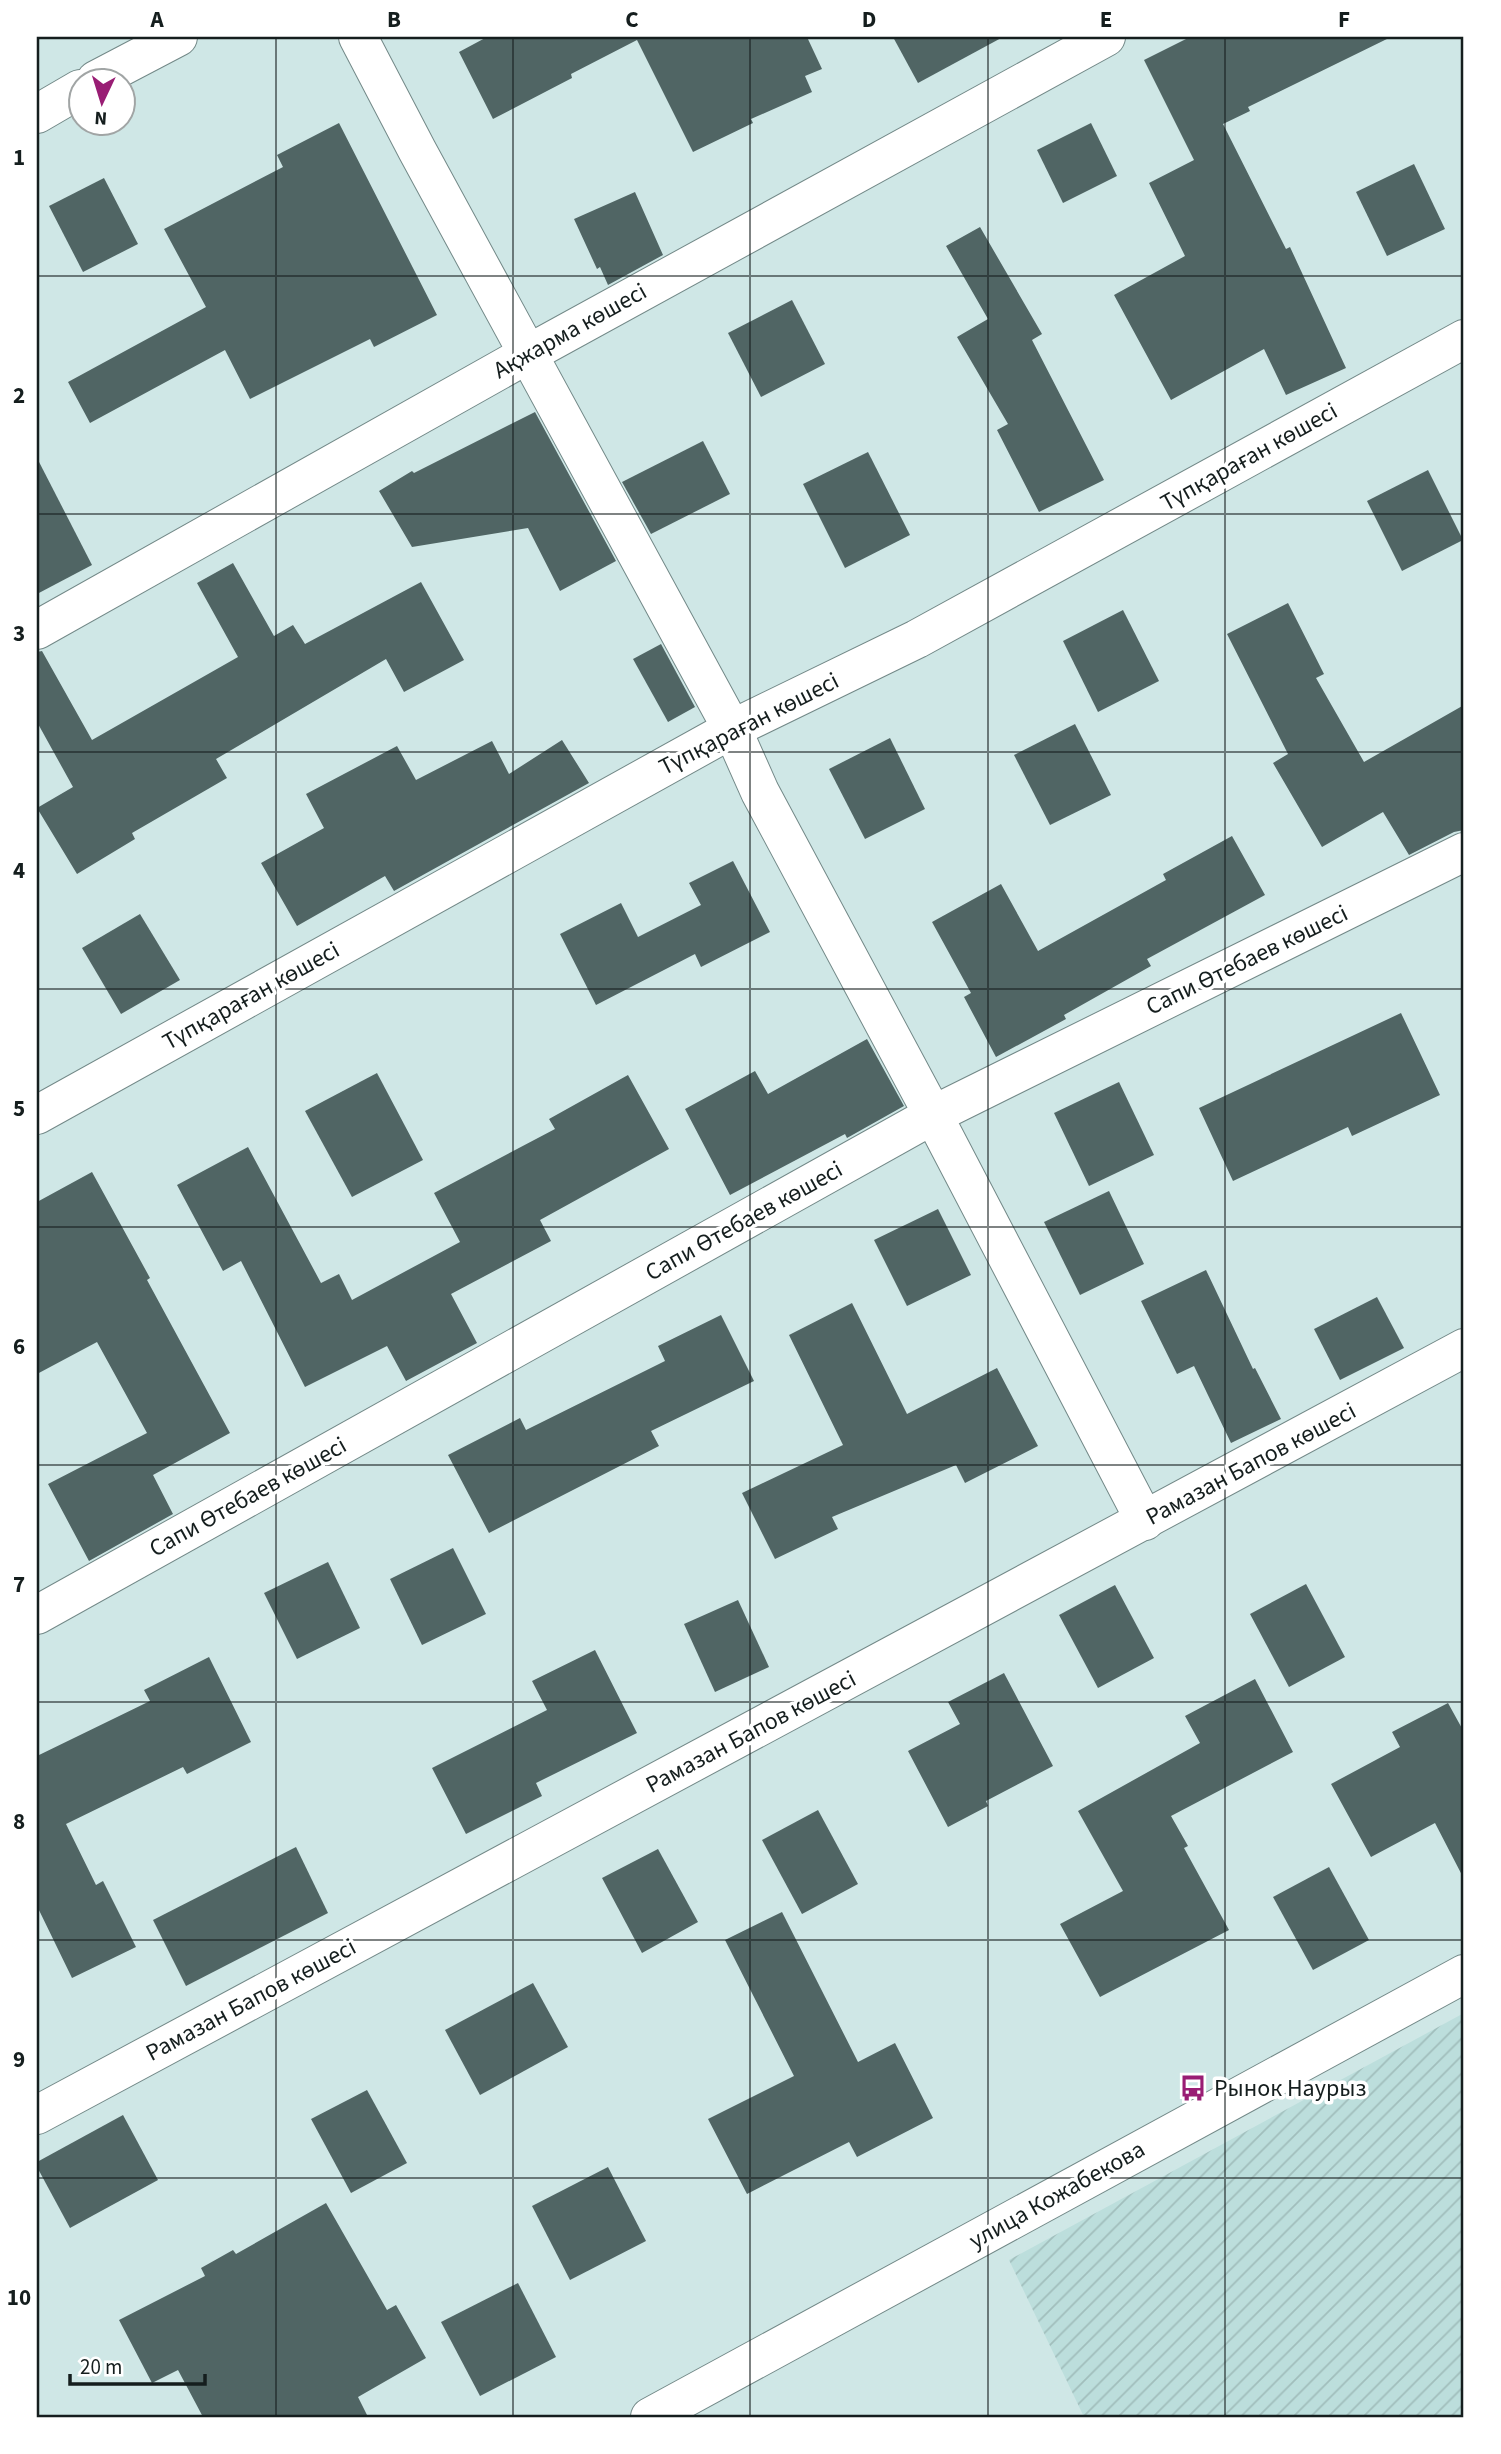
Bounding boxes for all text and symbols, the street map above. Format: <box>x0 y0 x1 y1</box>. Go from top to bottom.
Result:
text: A <box>149 3 164 36</box>
text: B <box>387 3 401 36</box>
text: C <box>625 3 639 36</box>
text: D <box>862 3 876 36</box>
text: E <box>1100 3 1112 36</box>
text: F <box>1338 3 1350 36</box>
north arrow <box>66 66 136 136</box>
text: N <box>94 104 108 131</box>
text: 1 <box>13 141 25 174</box>
street label: Ақжарма көшесі <box>487 274 653 388</box>
text: 2 <box>13 379 25 412</box>
street label: Түпқараған көшесі <box>1154 394 1344 520</box>
text: 3 <box>13 617 25 650</box>
street label: Түпқараған көшесі <box>653 664 845 784</box>
text: 4 <box>13 854 25 887</box>
street label: Сапи Өтебаев көшесі <box>1140 896 1354 1024</box>
street label: Түпқараған көшесі <box>156 933 346 1059</box>
text: 5 <box>13 1092 25 1125</box>
street label: Сапи Өтебаев көшесі <box>639 1152 849 1290</box>
text: 6 <box>13 1330 25 1363</box>
street label: Рамазан Бапов көшесі <box>1140 1394 1362 1534</box>
street label: Сапи Өтебаев көшесі <box>143 1428 353 1566</box>
text: 7 <box>13 1568 25 1601</box>
street label: Рамазан Бапов көшесі <box>640 1662 862 1802</box>
text: 8 <box>13 1805 25 1838</box>
street label: Рамазан Бапов көшесі <box>140 1930 362 2070</box>
text: 9 <box>13 2043 25 2076</box>
place label: Рынок Наурыз <box>1214 2071 1366 2106</box>
bus stop icon: Рынок Наурыз <box>1178 2073 1208 2103</box>
street label: улица Кожабекова <box>963 2132 1151 2258</box>
text: 10 <box>7 2281 31 2314</box>
scale bar <box>70 2342 205 2386</box>
text: 20 m <box>80 2352 122 2382</box>

